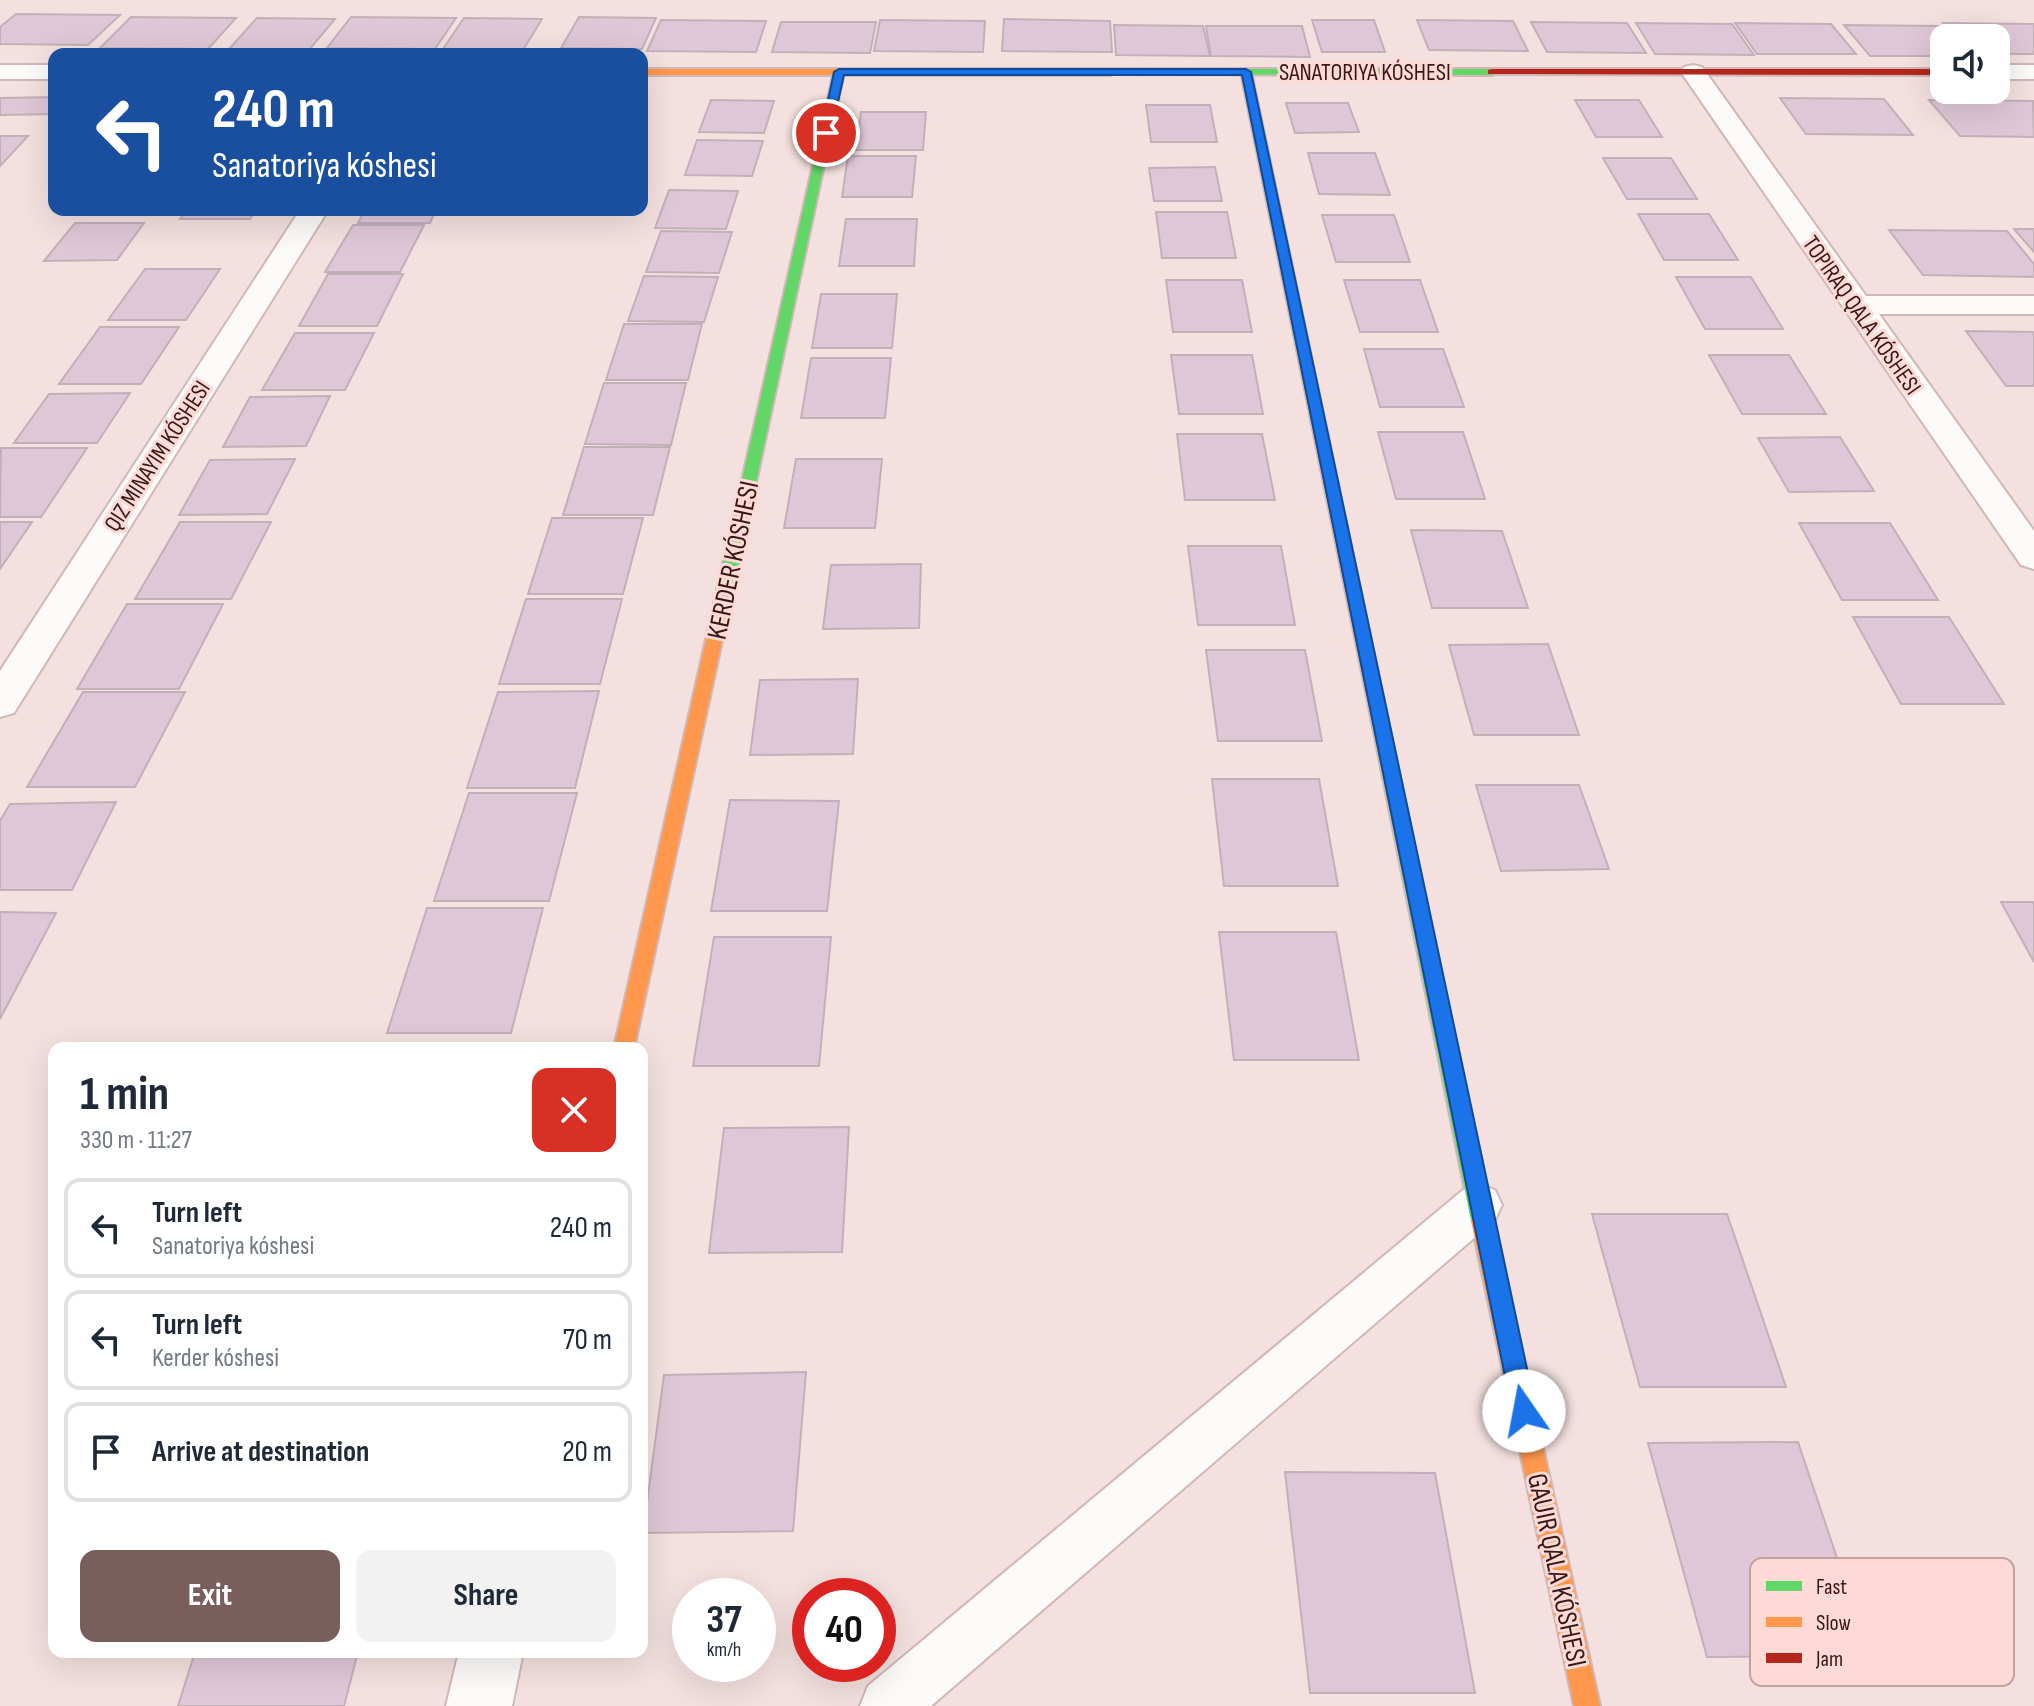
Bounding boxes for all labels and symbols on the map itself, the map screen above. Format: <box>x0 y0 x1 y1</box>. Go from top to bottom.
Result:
street label: SANATORIYA KÓSHESI <box>1279 58 1451 87</box>
pin <box>792 99 860 167</box>
street label: TOPIRAQ QALA KÓSHESI <box>1796 230 1927 400</box>
street label: QIZ MINAYIM KÓSHESI <box>98 376 217 537</box>
street label: KERDER KÓSHESI <box>701 478 766 642</box>
position arrow <box>1482 1369 1566 1453</box>
street label: GAUIR QALA KÓSHESI <box>1520 1471 1593 1670</box>
legend <box>1750 1558 2014 1686</box>
text: Fast <box>1816 1574 1847 1601</box>
speed limit sign: 40 <box>792 1578 896 1682</box>
text: Slow <box>1816 1610 1851 1637</box>
text: Jam <box>1815 1646 1843 1673</box>

